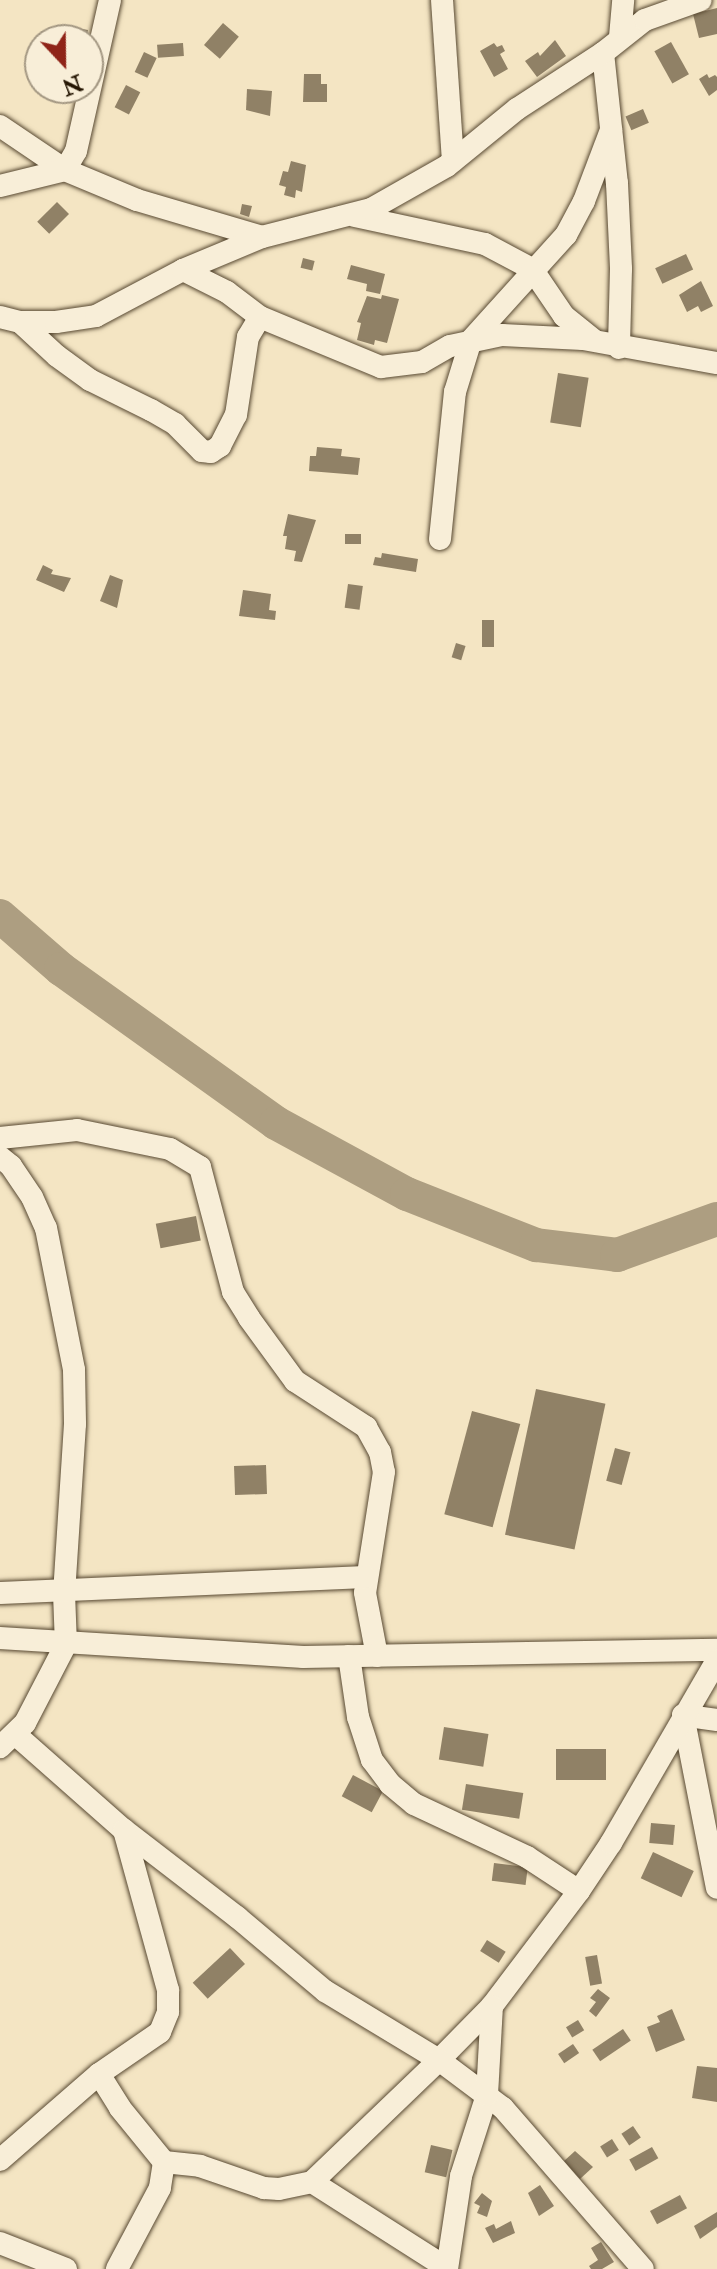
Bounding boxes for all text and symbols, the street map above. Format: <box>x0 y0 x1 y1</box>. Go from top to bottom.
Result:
north arrow <box>24 24 104 104</box>
text: N <box>58 68 87 101</box>

